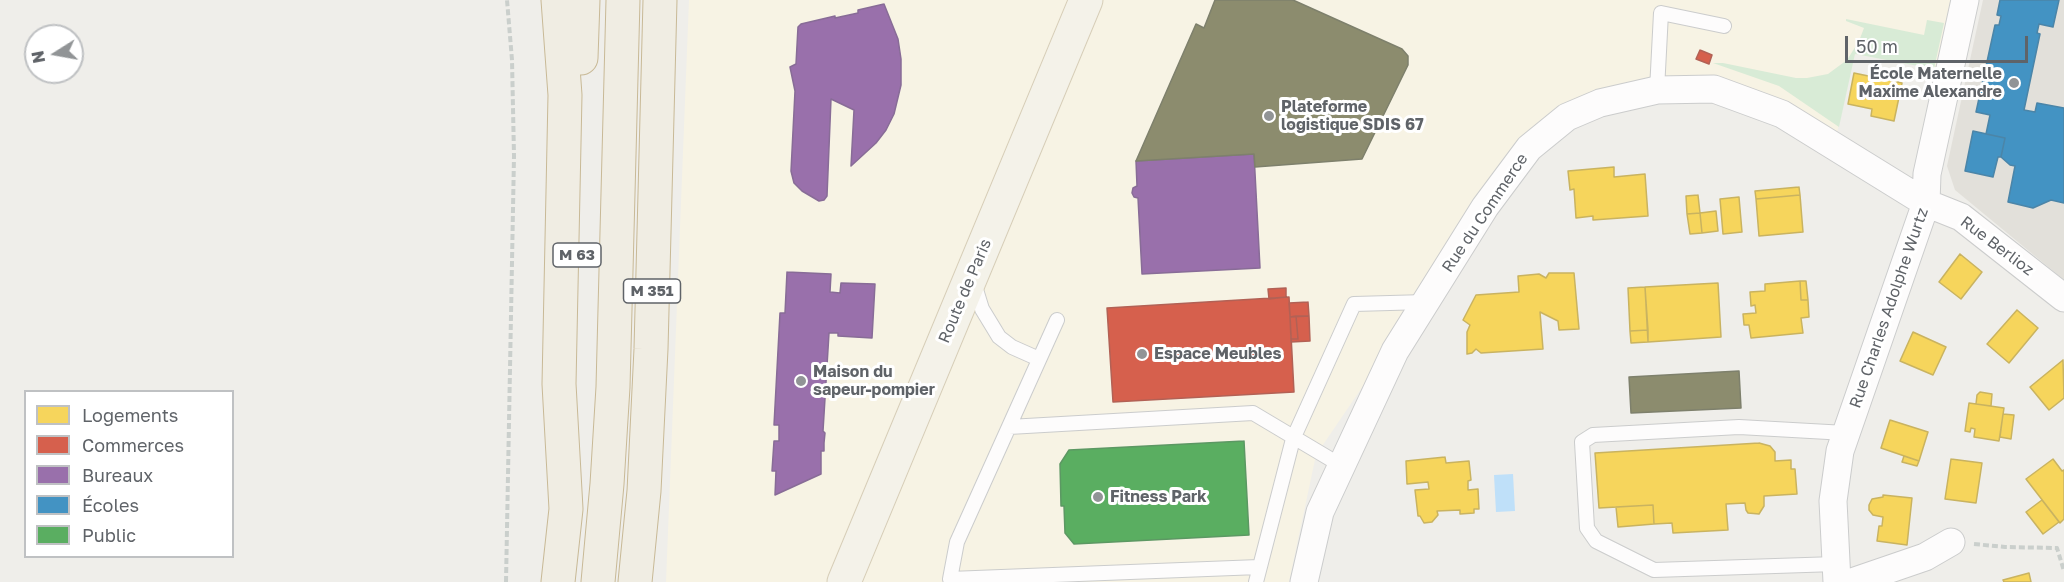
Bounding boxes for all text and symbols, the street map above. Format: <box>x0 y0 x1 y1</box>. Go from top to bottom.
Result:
north arrow <box>24 24 84 84</box>
scale bar <box>1848 24 2031 62</box>
text: 50 m <box>1856 35 1898 57</box>
text: N <box>27 49 49 65</box>
place label: École Maternelle Maxime Alexandre <box>1858 64 2002 102</box>
marker: École Maternelle Maxime Alexandre <box>2007 76 2021 90</box>
place label: Plateforme logistique SDIS 67 <box>1281 97 1424 135</box>
marker: Plateforme logistique SDIS 67 <box>1262 109 1276 123</box>
street label: Rue du Commerce <box>1438 150 1532 276</box>
street label: Rue Charles Adolphe Wurtz <box>1846 205 1932 411</box>
street label: Rue Berlioz <box>1957 212 2037 280</box>
street label: Route de Paris <box>934 236 996 346</box>
road number: M 63 <box>553 243 601 267</box>
road number: M 351 <box>624 279 680 303</box>
place label: Espace Meubles <box>1154 344 1281 364</box>
marker: Espace Meubles <box>1135 347 1149 361</box>
place label: Maison du sapeur-pompier <box>813 362 935 400</box>
marker: Maison du sapeur-pompier <box>794 374 808 388</box>
legend <box>24 390 234 558</box>
text: Logements <box>82 404 178 426</box>
text: Commerces <box>82 434 184 456</box>
text: Bureaux <box>82 464 153 486</box>
place label: Fitness Park <box>1110 487 1207 507</box>
marker: Fitness Park <box>1091 490 1105 504</box>
text: Écoles <box>82 494 139 516</box>
text: Public <box>82 524 136 546</box>

